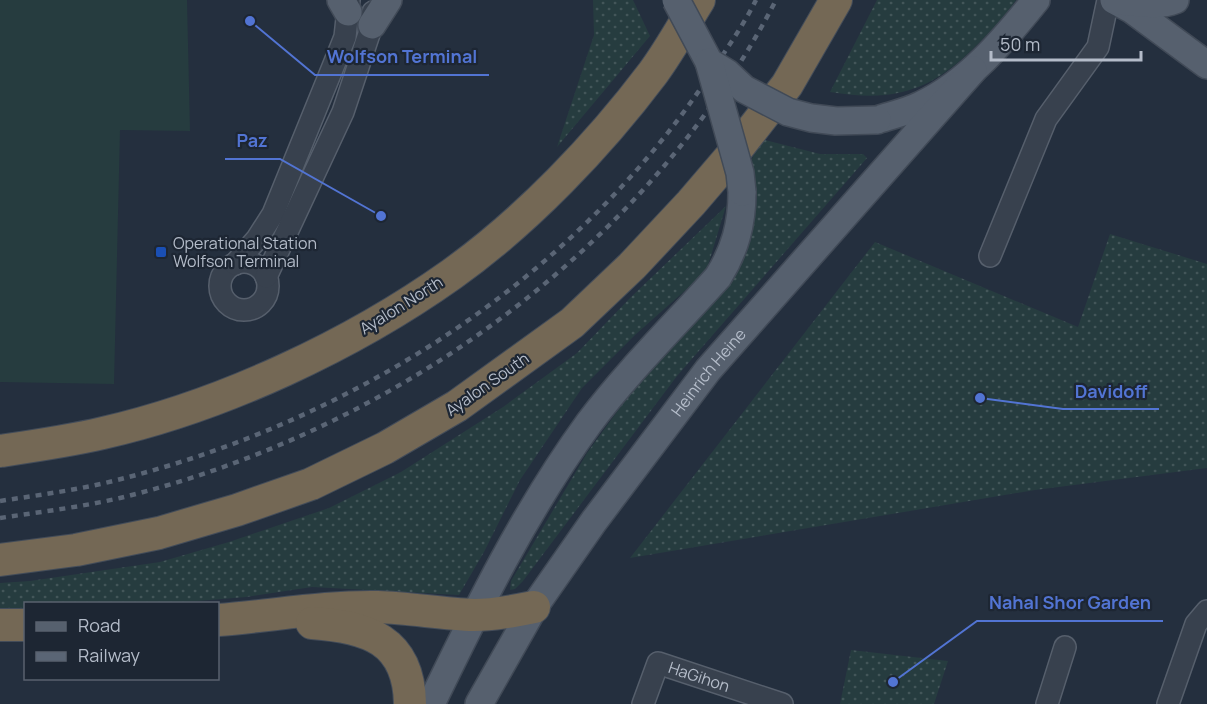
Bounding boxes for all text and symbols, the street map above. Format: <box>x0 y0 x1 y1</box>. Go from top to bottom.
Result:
scale bar <box>991 24 1141 62</box>
text: 50 m <box>1000 32 1040 56</box>
callout: Wolfson Terminal <box>315 39 489 75</box>
text: Wolfson Terminal <box>327 44 477 68</box>
callout: Paz <box>225 123 280 159</box>
text: Paz <box>236 128 268 152</box>
place label: Operational Station Wolfson Terminal <box>173 232 317 272</box>
marker: Operational Station Wolfson Terminal <box>154 245 168 259</box>
street label: Ayalon North <box>355 271 447 339</box>
street label: Heinrich Heine <box>666 324 751 421</box>
street label: Ayalon South <box>441 347 533 421</box>
callout: Davidoff <box>1063 373 1159 409</box>
text: Davidoff <box>1075 379 1147 403</box>
callout: Nahal Shor Garden <box>977 585 1163 621</box>
text: Nahal Shor Garden <box>989 590 1151 614</box>
legend <box>24 602 219 680</box>
text: Road <box>78 613 121 637</box>
text: Railway <box>78 643 140 667</box>
street label: HaGihon <box>666 656 733 697</box>

